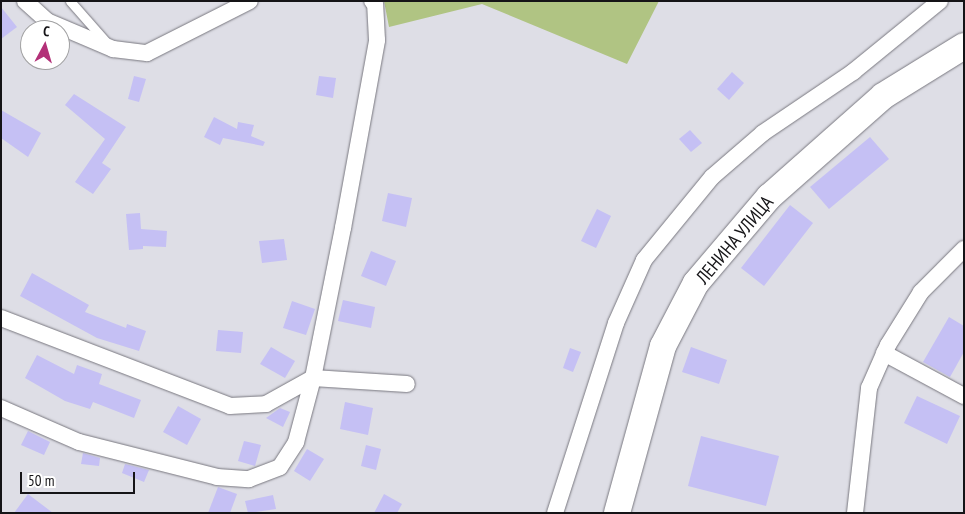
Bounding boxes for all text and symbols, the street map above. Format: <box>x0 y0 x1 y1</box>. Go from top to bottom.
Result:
north arrow <box>20 20 70 70</box>
text: С <box>42 22 51 40</box>
street label: ЛЕНИНА УЛИЦА <box>691 191 779 289</box>
scale bar <box>22 462 138 494</box>
text: 50 m <box>28 471 54 490</box>

